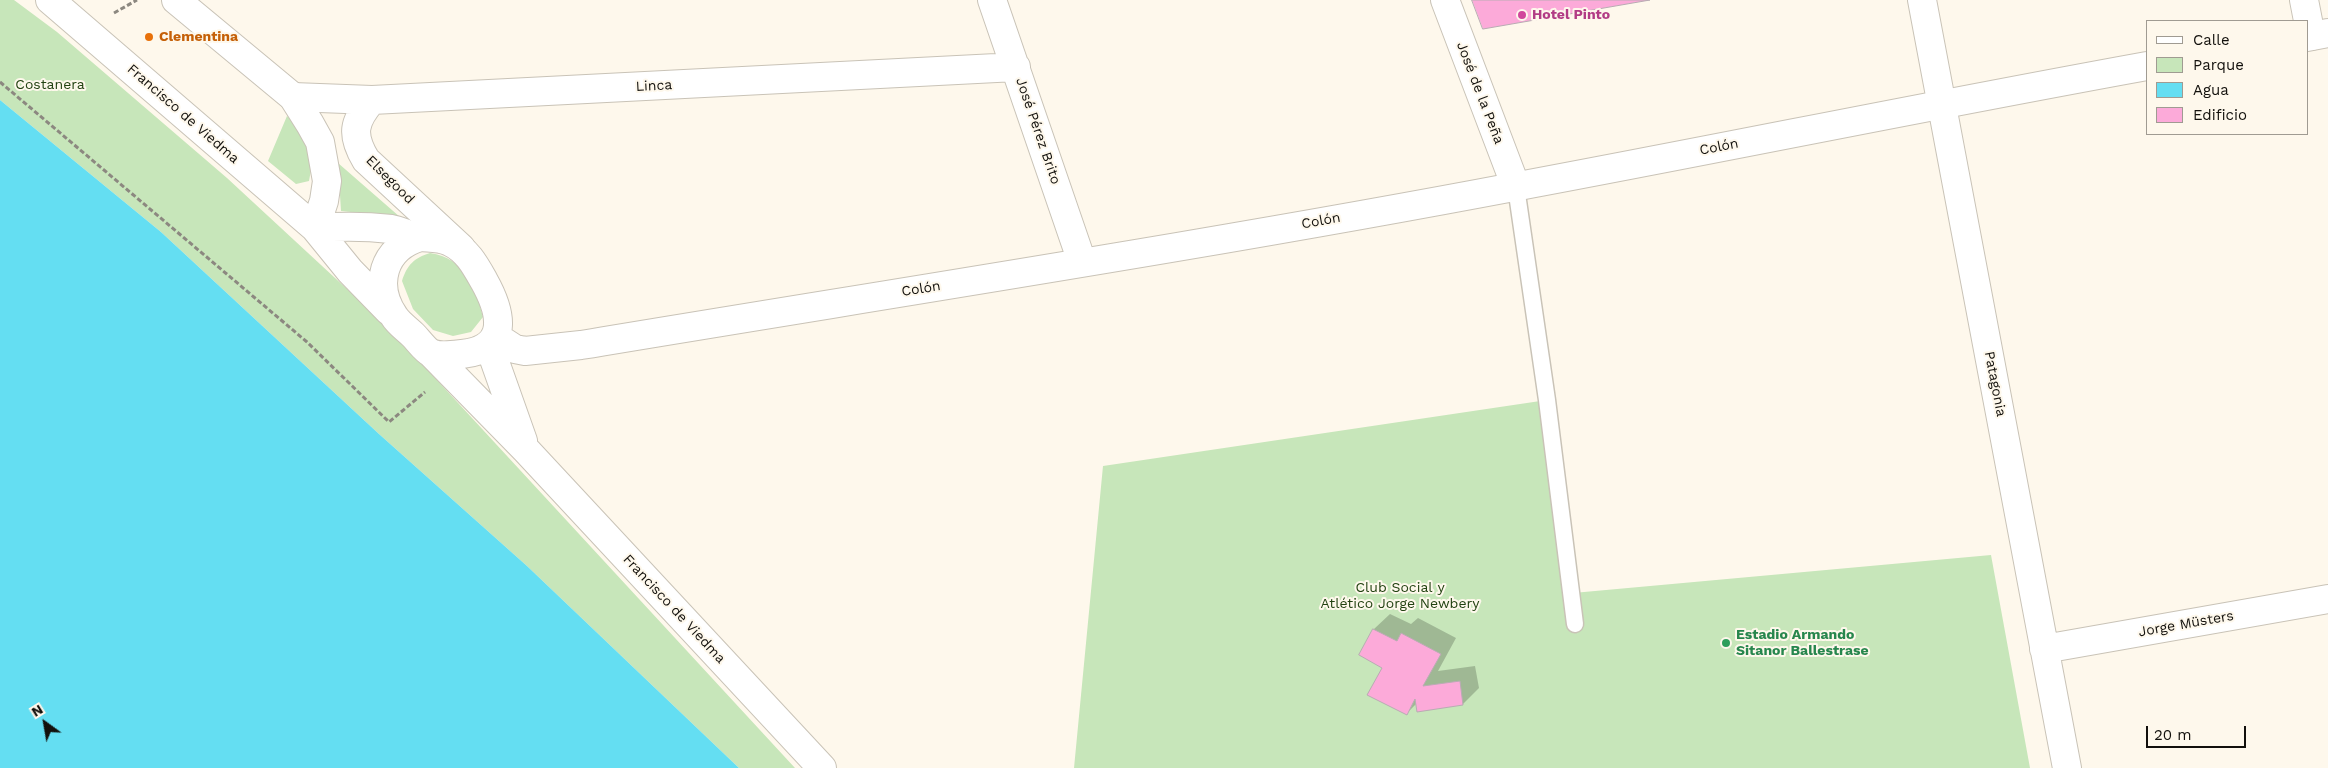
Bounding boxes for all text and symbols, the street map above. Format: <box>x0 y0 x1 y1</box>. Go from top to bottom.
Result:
place label: Hotel Pinto <box>1532 7 1610 23</box>
marker: Hotel Pinto <box>1516 9 1528 21</box>
legend <box>2146 20 2308 135</box>
place label: Clementina <box>159 29 238 45</box>
marker: Clementina <box>143 31 155 43</box>
text: Calle <box>2193 31 2230 49</box>
street label: José de la Peña <box>1453 40 1507 146</box>
text: Parque <box>2193 56 2244 74</box>
street label: Francisco de Viedma <box>124 61 242 167</box>
street label: José Pérez Brito <box>1012 76 1064 186</box>
park label: Costanera <box>15 77 85 93</box>
street label: Linca <box>635 77 673 95</box>
text: Agua <box>2193 81 2229 99</box>
text: Edificio <box>2193 106 2247 124</box>
street label: Colón <box>1698 135 1740 159</box>
street label: Elsegood <box>362 152 418 208</box>
street label: Colón <box>1300 209 1342 233</box>
street label: Colón <box>900 278 942 300</box>
street label: Patagonia <box>1980 350 2010 418</box>
street label: Francisco de Viedma <box>619 551 729 667</box>
park label: Club Social y Atlético Jorge Newbery <box>1321 580 1479 612</box>
street label: Jorge Müsters <box>2137 607 2235 641</box>
place label: Estadio Armando Sitanor Ballestrase <box>1736 627 1869 660</box>
marker: Estadio Armando Sitanor Ballestrase <box>1720 637 1732 649</box>
north arrow <box>20 698 70 748</box>
text: N <box>28 701 46 720</box>
scale bar <box>2148 716 2248 748</box>
text: 20 m <box>2154 726 2192 744</box>

